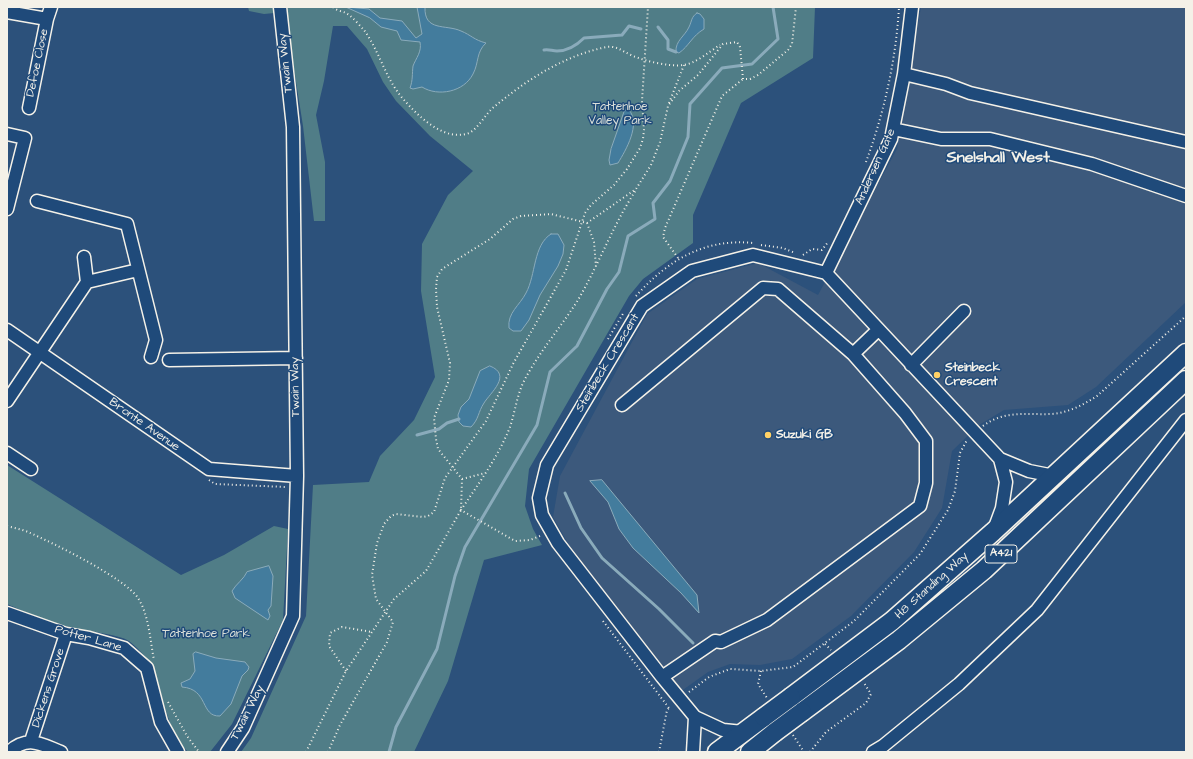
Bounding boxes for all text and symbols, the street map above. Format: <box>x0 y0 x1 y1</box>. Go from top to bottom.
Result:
street label: Defoe Close <box>24 28 52 98</box>
street label: Twain Way <box>276 32 296 94</box>
park label: Tattenhoe Valley Park <box>588 100 652 128</box>
street label: Andersen Gate <box>853 127 899 207</box>
district label: Snelshall West <box>946 149 1050 169</box>
street label: Steinbeck Crescent <box>573 311 643 415</box>
street label: Twain Way <box>288 357 304 417</box>
place label: Steinbeck Crescent <box>945 361 1000 389</box>
marker: Steinbeck Crescent <box>932 370 942 380</box>
street label: Bronte Avenue <box>106 395 182 455</box>
place label: Suzuki GB <box>776 428 833 442</box>
marker: Suzuki GB <box>763 430 773 440</box>
road number: A421 <box>985 545 1017 563</box>
street label: H8 Standing Way <box>892 549 972 623</box>
street label: Potter Lane <box>53 623 123 655</box>
park label: Tattenhoe Park <box>162 627 250 641</box>
street label: Dickens Grove <box>29 647 69 729</box>
street label: Twain Way <box>228 683 268 743</box>

